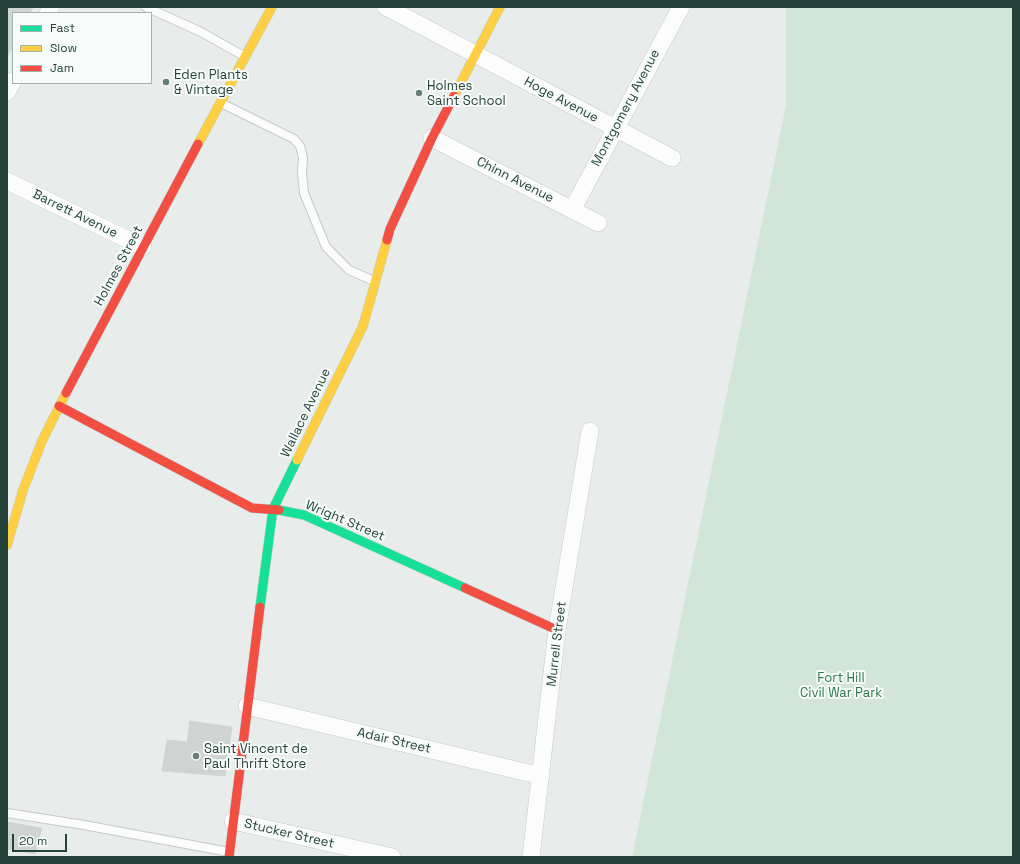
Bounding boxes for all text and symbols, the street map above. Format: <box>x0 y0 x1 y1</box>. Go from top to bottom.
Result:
legend <box>12 12 152 84</box>
text: Fast <box>50 20 75 36</box>
text: Slow <box>50 40 77 56</box>
street label: Montgomery Avenue <box>589 47 663 169</box>
text: Jam <box>50 60 74 76</box>
place label: Eden Plants & Vintage <box>174 67 248 98</box>
street label: Hoge Avenue <box>521 74 601 126</box>
marker: Eden Plants & Vintage <box>161 77 171 87</box>
place label: Holmes Saint School <box>427 78 506 109</box>
marker: Holmes Saint School <box>414 88 424 98</box>
street label: Chinn Avenue <box>474 154 556 206</box>
street label: Barrett Avenue <box>30 187 120 241</box>
street label: Holmes Street <box>91 223 147 309</box>
street label: Wallace Avenue <box>278 366 334 460</box>
street label: Wright Street <box>303 497 387 545</box>
street label: Murrell Street <box>544 600 570 688</box>
park label: Fort Hill Civil War Park <box>800 670 882 701</box>
street label: Adair Street <box>356 725 432 757</box>
place label: Saint Vincent de Paul Thrift Store <box>204 741 308 772</box>
marker: Saint Vincent de Paul Thrift Store <box>191 751 201 761</box>
street label: Stucker Street <box>242 816 336 852</box>
scale bar <box>14 826 69 852</box>
text: 20 m <box>19 833 47 849</box>

